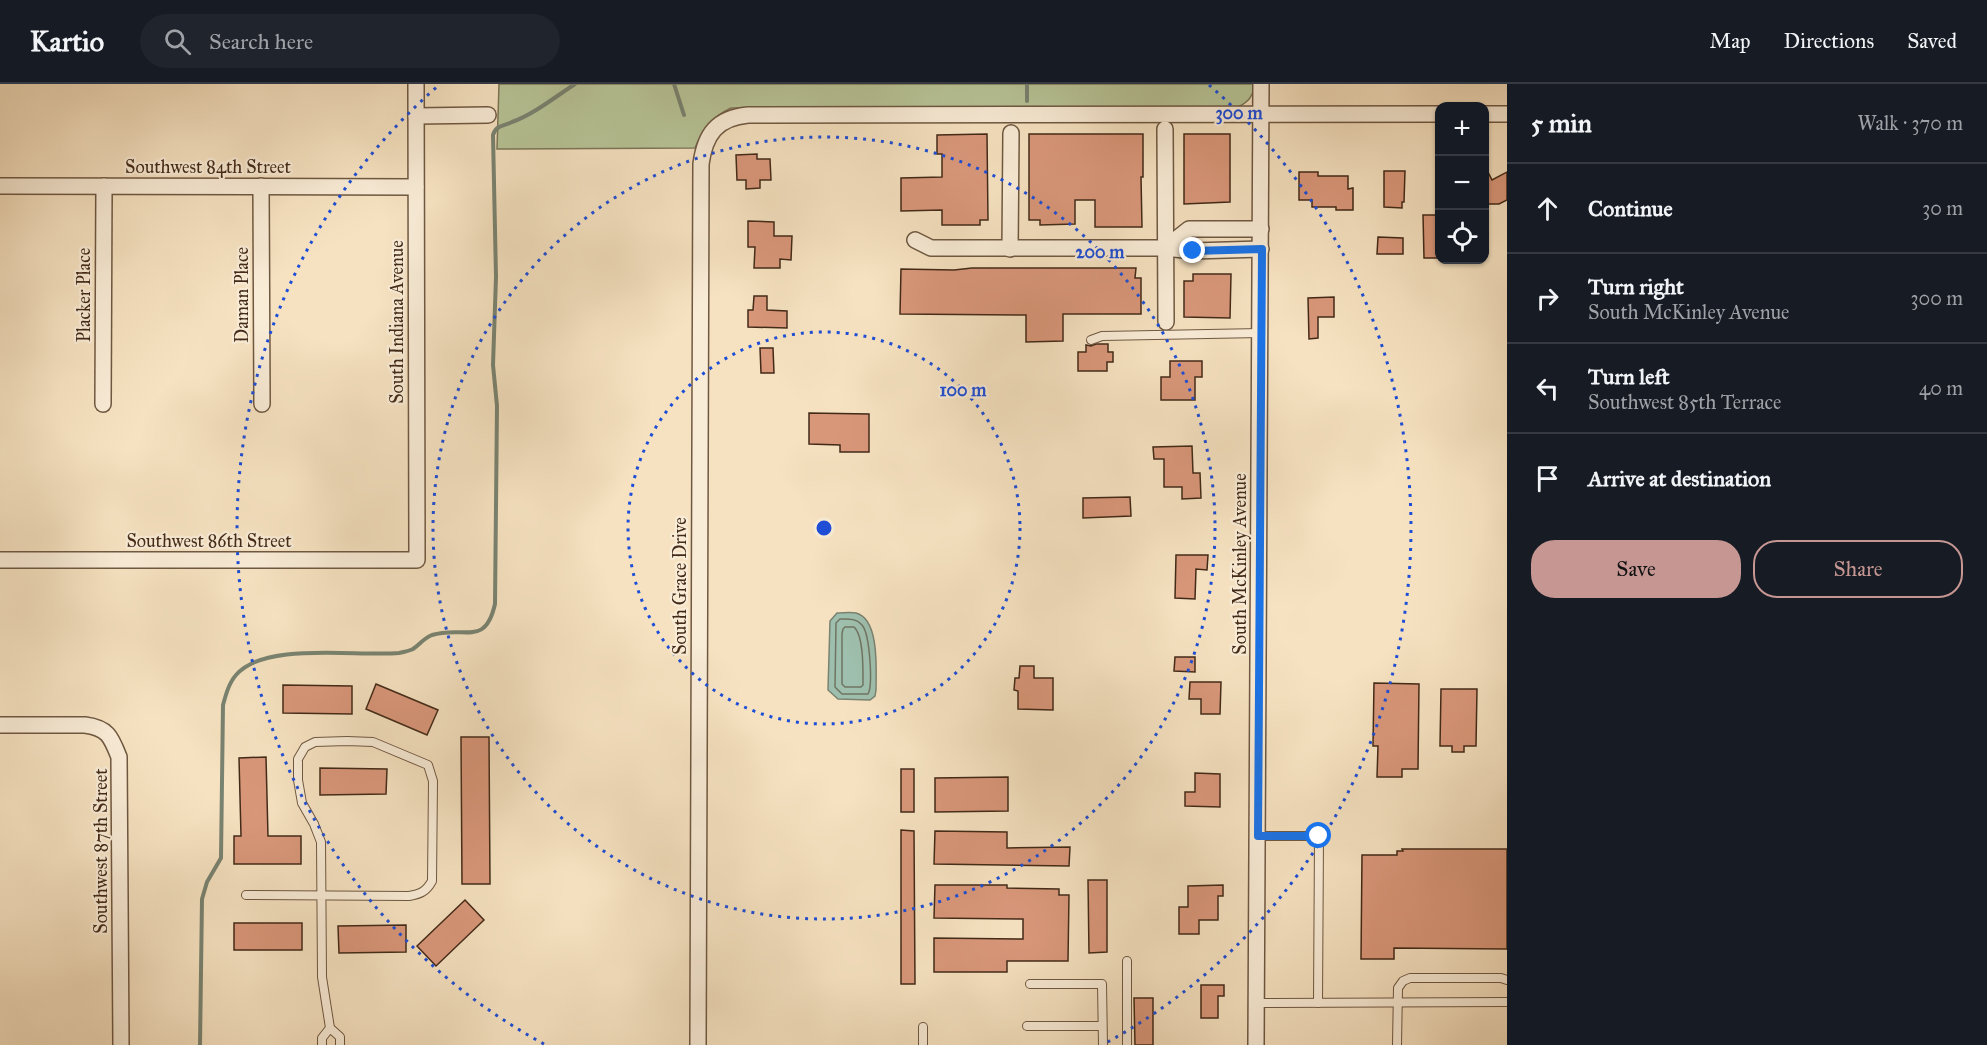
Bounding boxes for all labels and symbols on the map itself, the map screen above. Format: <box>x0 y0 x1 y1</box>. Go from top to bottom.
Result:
text: 300 m <box>1215 102 1263 125</box>
street label: Southwest 84th Street <box>125 156 292 178</box>
route end <box>1179 237 1205 263</box>
street label: South Indiana Avenue <box>386 240 408 404</box>
text: 200 m <box>1076 241 1125 263</box>
street label: Daman Place <box>231 247 253 343</box>
street label: Placker Place <box>73 248 95 342</box>
text: 100 m <box>940 379 987 401</box>
street label: South McKinley Avenue <box>1229 473 1251 655</box>
street label: South Grace Drive <box>669 517 691 655</box>
centre of rings <box>814 518 834 538</box>
street label: Southwest 86th Street <box>126 530 292 552</box>
street label: Southwest 87th Street <box>90 768 112 934</box>
route start <box>1305 822 1331 848</box>

